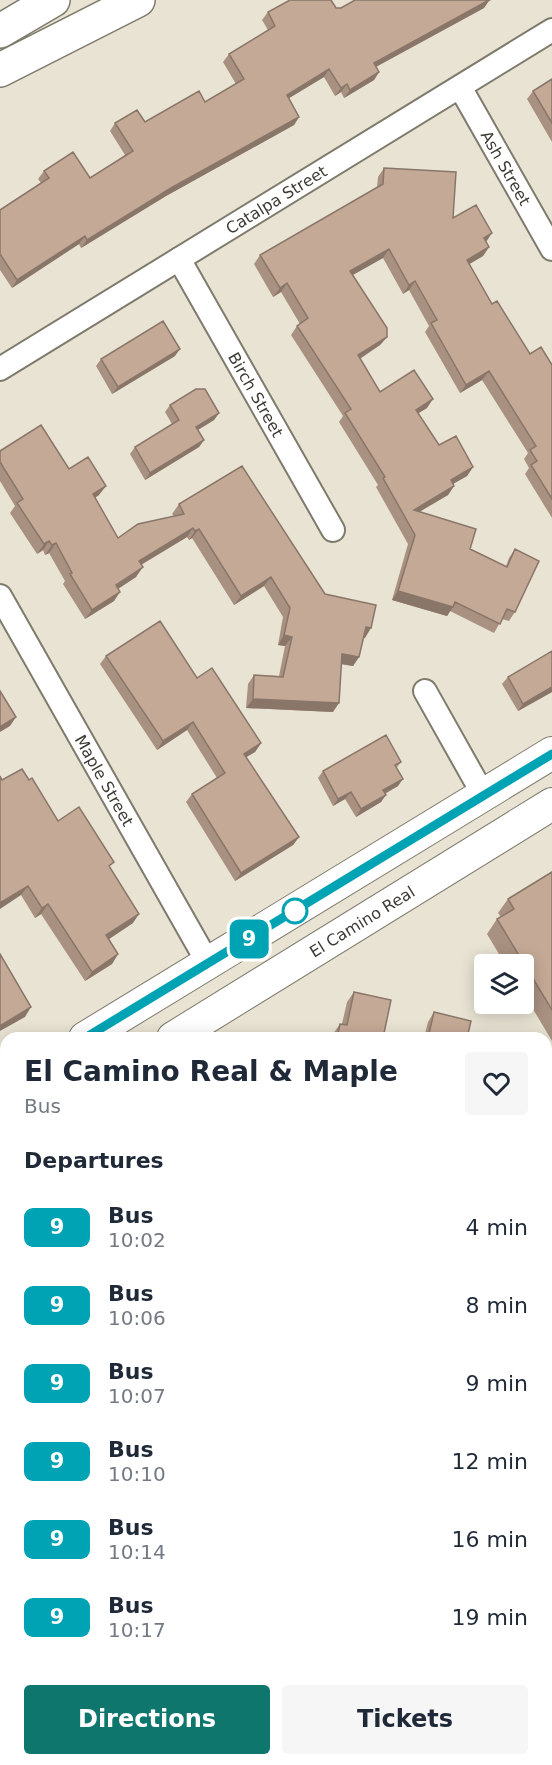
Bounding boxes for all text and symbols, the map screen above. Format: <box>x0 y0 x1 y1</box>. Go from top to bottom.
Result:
street label: Ash Street <box>477 127 535 209</box>
street label: Catalpa Street <box>222 161 330 238</box>
street label: Birch Street <box>225 349 288 440</box>
street label: Maple Street <box>71 731 138 829</box>
street label: El Camino Real <box>306 882 418 961</box>
unlabelled marker <box>282 898 308 924</box>
line badge: 9 <box>230 920 268 958</box>
text: 9 <box>242 927 256 951</box>
map controls <box>474 954 534 1014</box>
button: layers <box>474 954 534 1014</box>
button: heart <box>465 1052 528 1115</box>
text: El Camino Real & Maple <box>24 1055 398 1088</box>
text: Bus <box>24 1094 61 1118</box>
text: Departures <box>24 1148 164 1173</box>
text: Bus <box>108 1203 154 1228</box>
text: 9 <box>50 1215 64 1239</box>
text: 4 min <box>466 1215 528 1240</box>
text: 10:02 <box>108 1228 166 1252</box>
text: Bus <box>108 1281 154 1306</box>
text: 9 <box>50 1293 64 1317</box>
text: 8 min <box>466 1293 528 1318</box>
text: 10:06 <box>108 1306 166 1330</box>
text: Bus <box>108 1359 154 1384</box>
text: 9 <box>50 1371 64 1395</box>
text: 9 min <box>466 1371 528 1396</box>
text: 10:07 <box>108 1384 166 1408</box>
text: Bus <box>108 1437 154 1462</box>
text: 9 <box>50 1449 64 1473</box>
text: 12 min <box>452 1449 528 1474</box>
text: 10:10 <box>108 1462 166 1486</box>
text: Bus <box>108 1515 154 1540</box>
text: 9 <box>50 1527 64 1551</box>
text: 16 min <box>452 1527 528 1552</box>
text: 10:14 <box>108 1540 166 1564</box>
text: Bus <box>108 1593 154 1618</box>
text: 9 <box>50 1605 64 1629</box>
text: 19 min <box>452 1605 528 1630</box>
text: 10:17 <box>108 1618 166 1642</box>
button: Directions <box>24 1685 270 1754</box>
button: Tickets <box>282 1685 528 1754</box>

